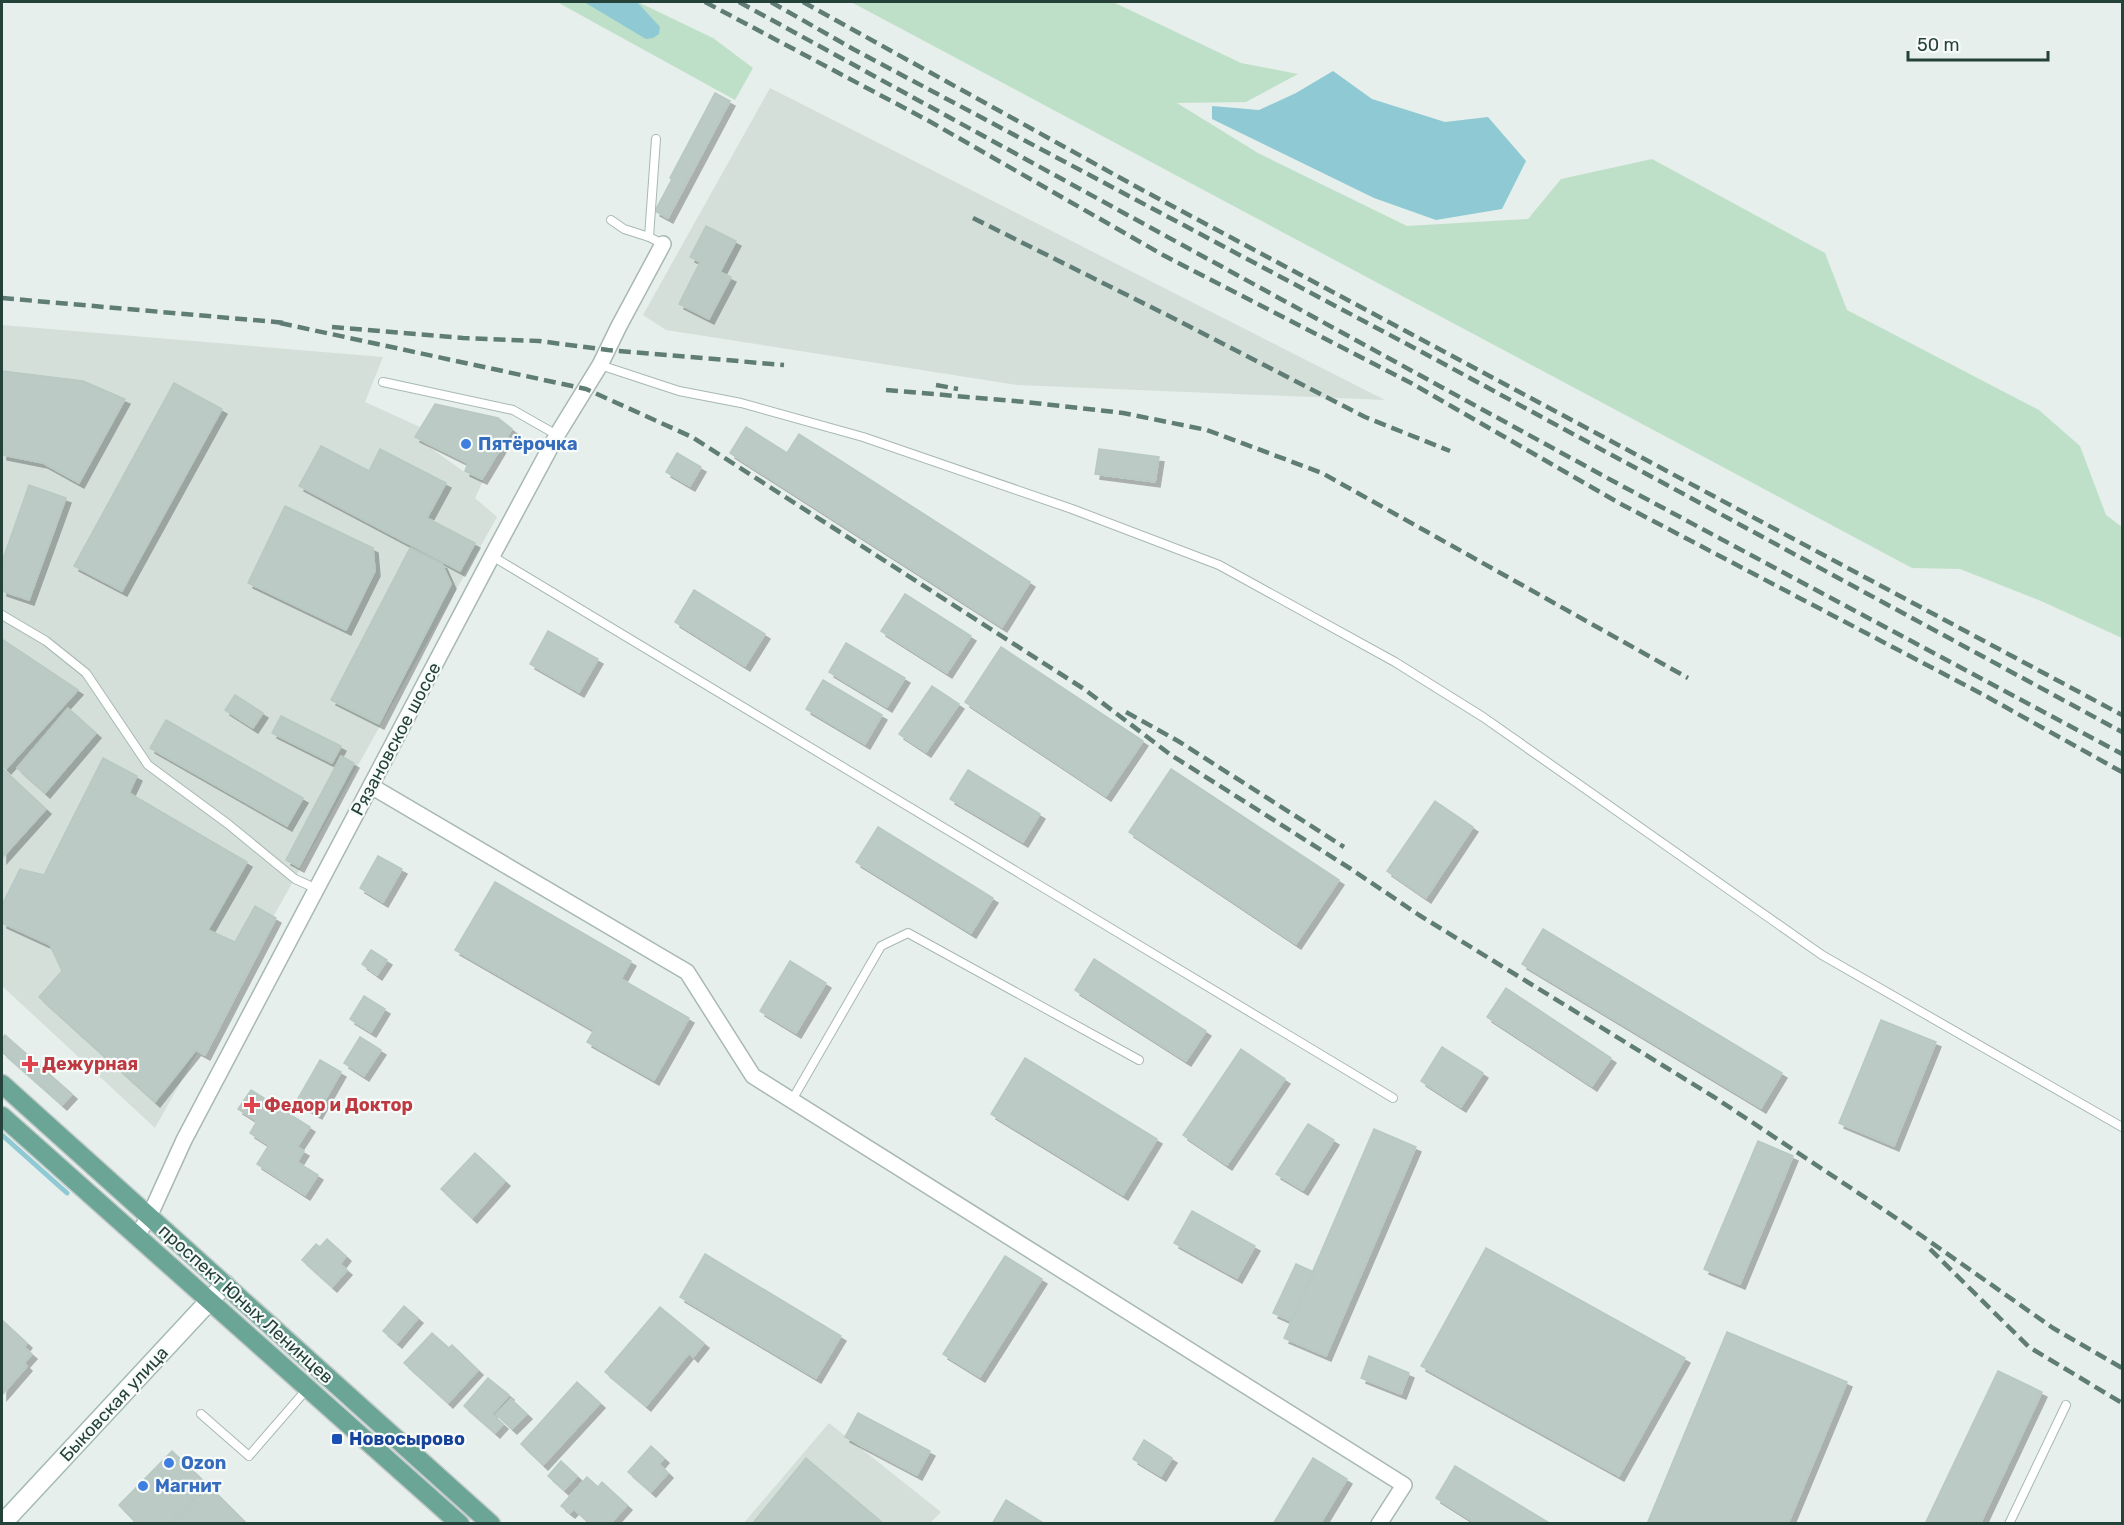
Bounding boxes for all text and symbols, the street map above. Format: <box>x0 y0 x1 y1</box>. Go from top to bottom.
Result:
scale bar <box>1908 24 2048 62</box>
text: 50 m <box>1917 34 1960 56</box>
place label: Пятёрочка <box>478 433 578 455</box>
marker: Пятёрочка <box>459 437 473 451</box>
street label: Рязановское шоссе <box>346 659 446 819</box>
place label: Дежурная <box>42 1053 138 1075</box>
marker: Дежурная <box>23 1057 37 1071</box>
place label: Федор и Доктор <box>264 1094 413 1116</box>
marker: Федор и Доктор <box>245 1098 259 1112</box>
street label: проспект Юных Ленинцев <box>154 1220 338 1388</box>
street label: Быковская улица <box>55 1342 173 1466</box>
place label: Новосырово <box>349 1428 465 1450</box>
marker: Новосырово <box>330 1432 344 1446</box>
place label: Ozon <box>181 1452 226 1474</box>
marker: Ozon <box>162 1456 176 1470</box>
place label: Магнит <box>155 1475 222 1497</box>
marker: Магнит <box>136 1479 150 1493</box>

